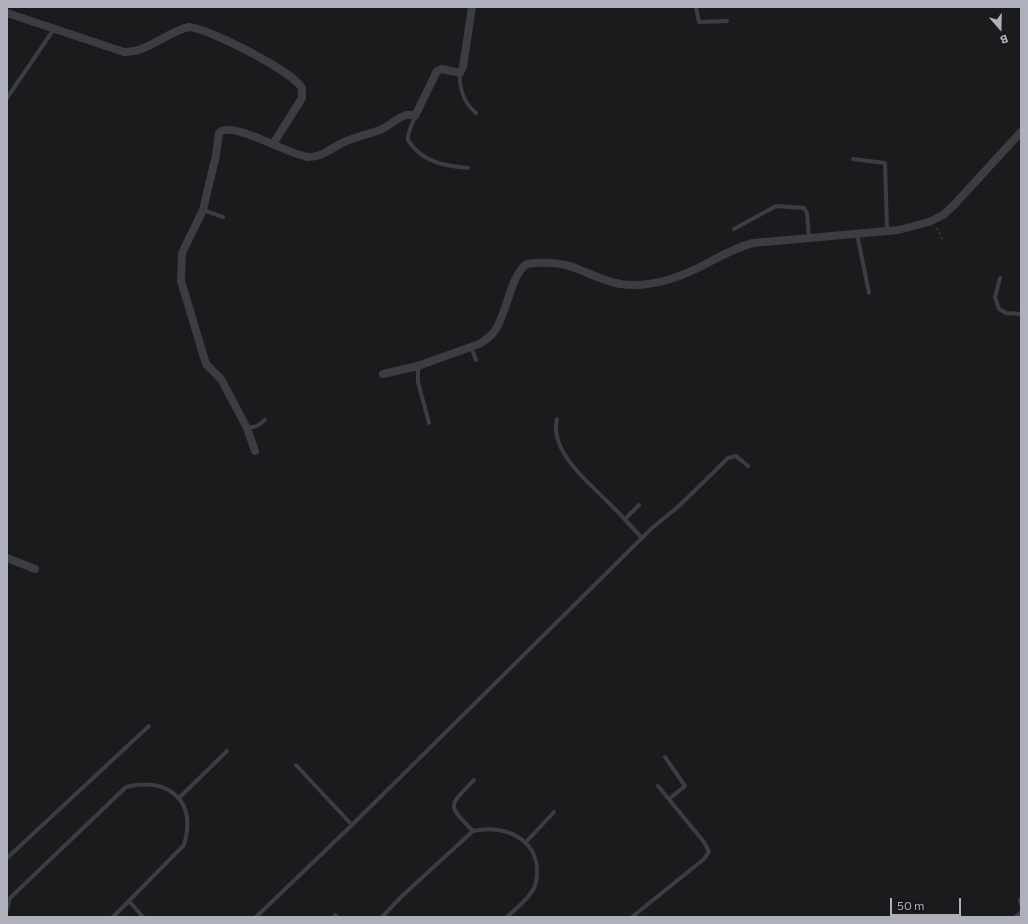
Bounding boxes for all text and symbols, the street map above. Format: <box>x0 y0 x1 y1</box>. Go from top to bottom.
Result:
north arrow <box>980 8 1020 48</box>
text: B <box>999 32 1010 47</box>
scale bar <box>892 890 963 916</box>
text: 50 m <box>897 898 925 912</box>

